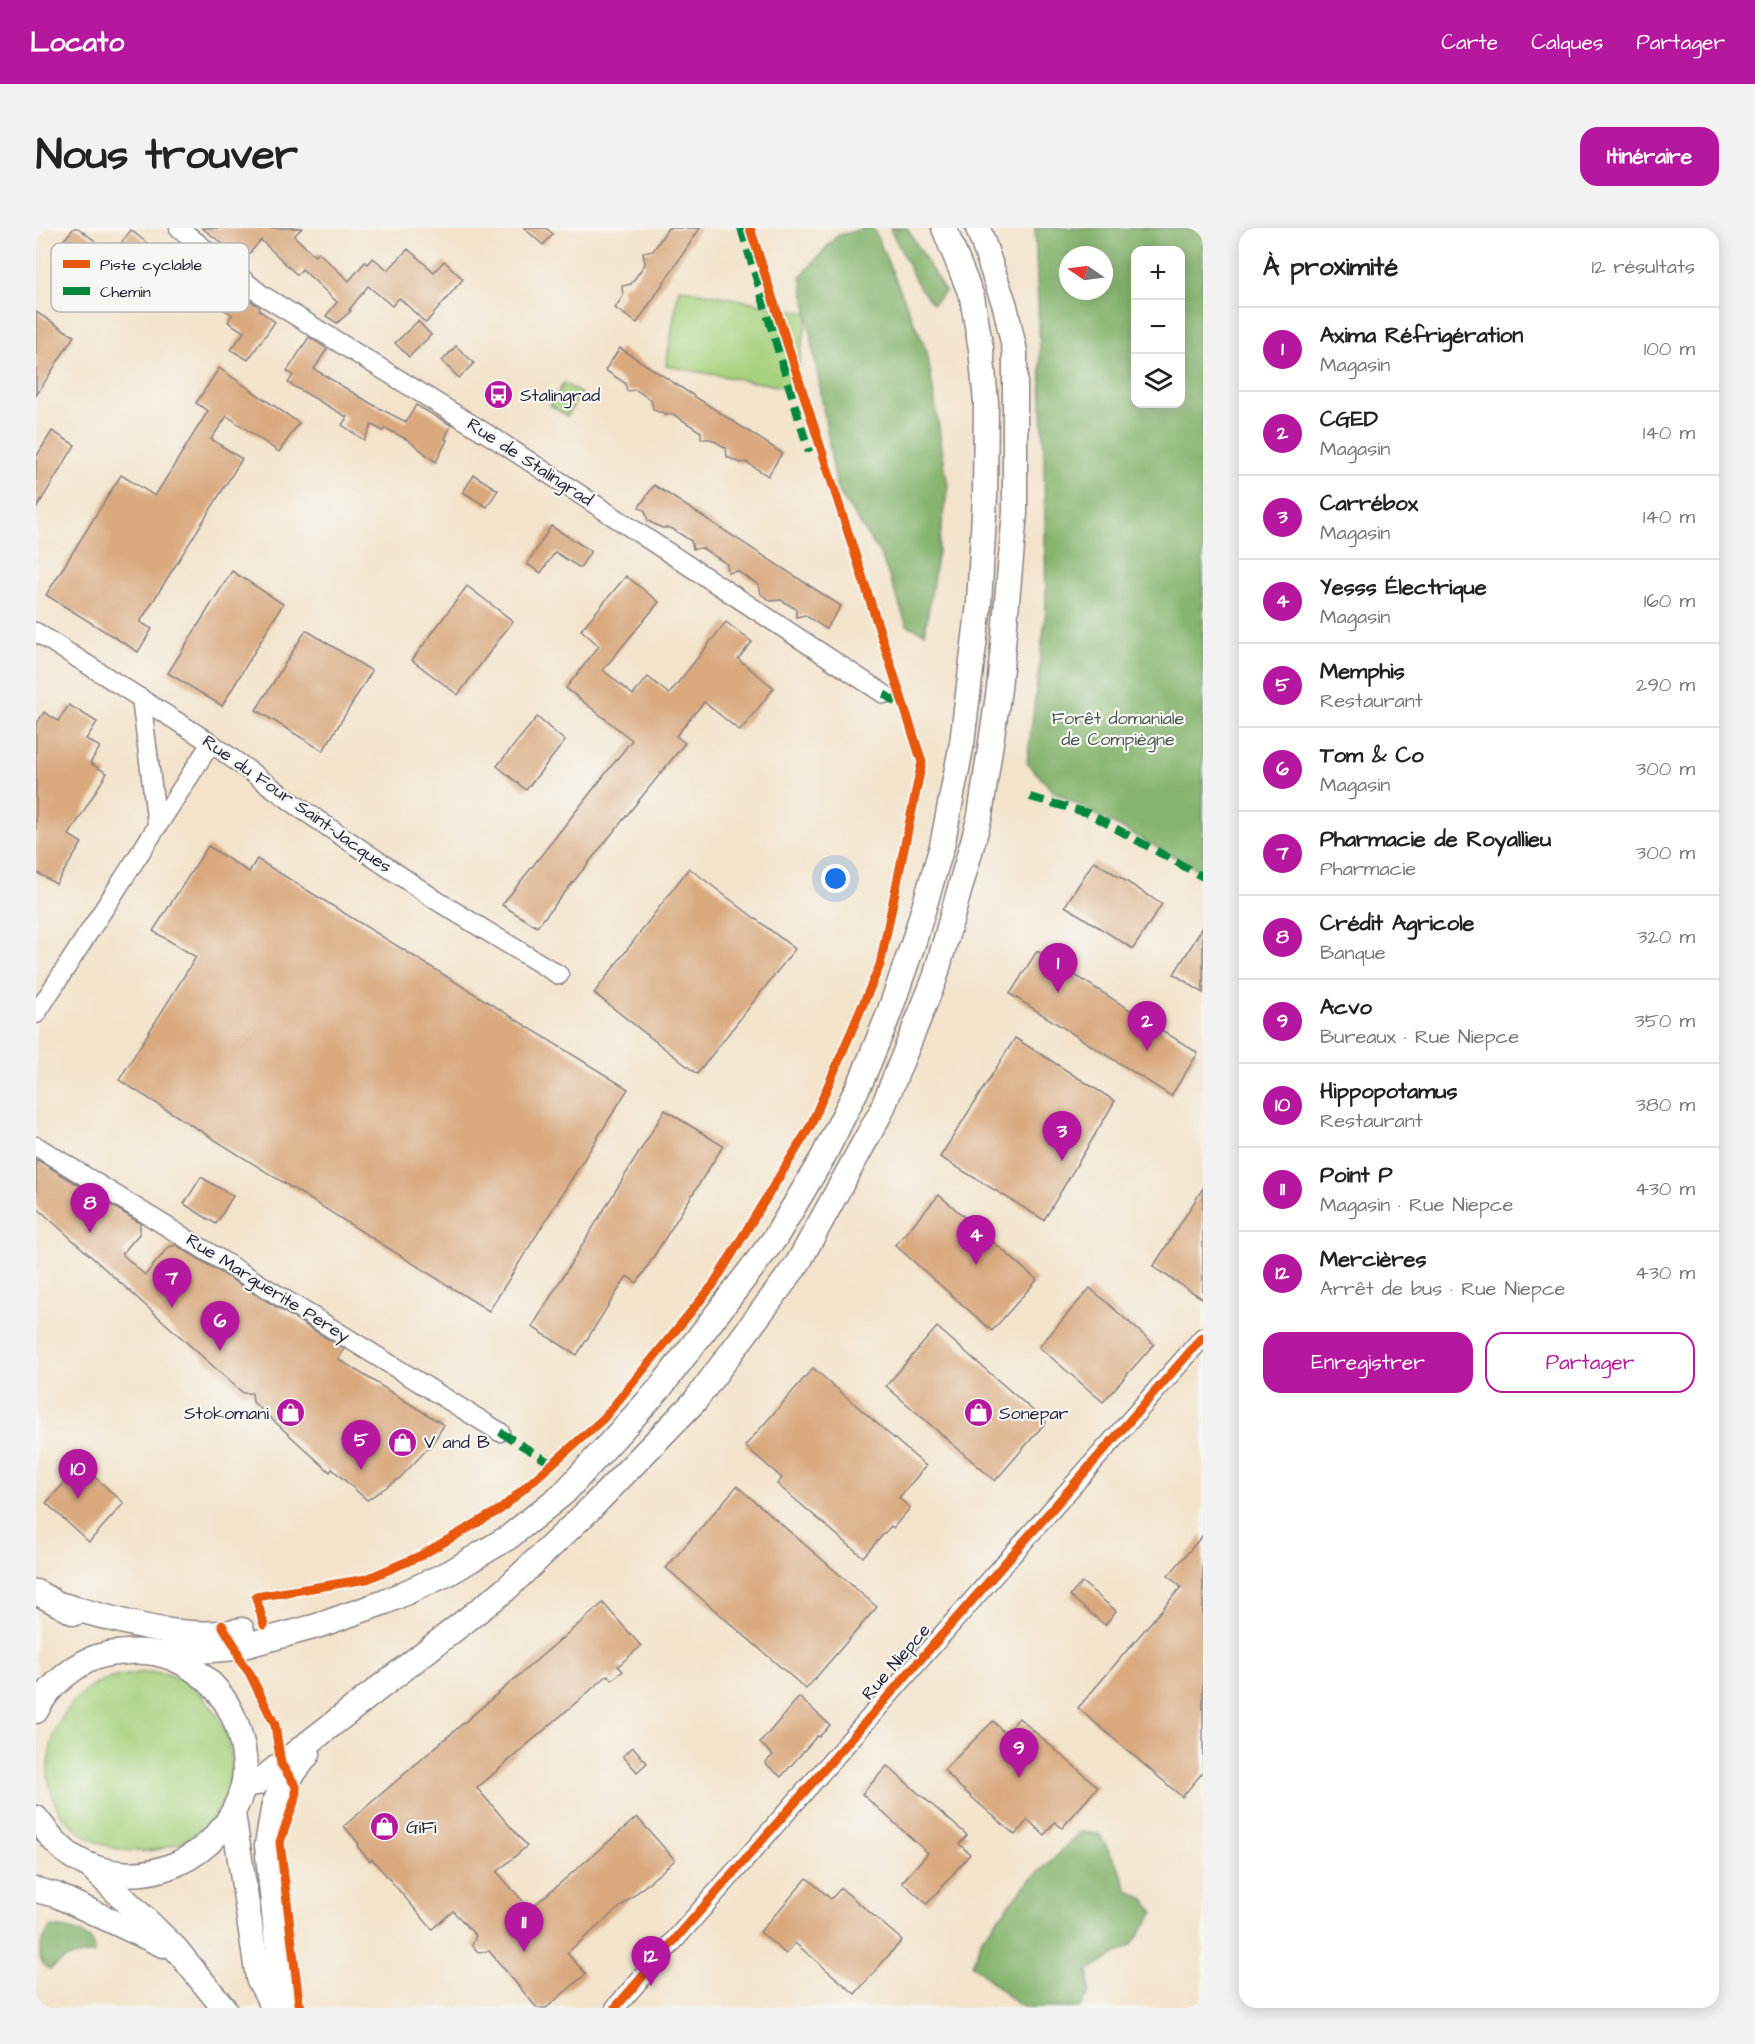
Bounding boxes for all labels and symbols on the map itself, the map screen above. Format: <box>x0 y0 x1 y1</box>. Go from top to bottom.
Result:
legend <box>51 243 249 312</box>
north arrow <box>1059 246 1113 300</box>
text: Piste cyclable <box>100 254 202 277</box>
text: Chemin <box>100 281 151 303</box>
bus stop icon: Stalingrad <box>483 379 515 411</box>
place label: Stalingrad <box>520 383 600 409</box>
street label: Rue de Stalingrad <box>462 412 598 513</box>
park label: Forêt domaniale de Compiègne <box>1052 706 1185 753</box>
street label: Rue du Four Saint-Jacques <box>197 729 397 879</box>
your location <box>821 864 850 893</box>
pin: 1 <box>1038 944 1078 993</box>
pin: 2 <box>1128 1002 1166 1051</box>
pin: 3 <box>1042 1112 1082 1161</box>
pin: 8 <box>70 1184 110 1233</box>
pin: 4 <box>956 1216 996 1265</box>
street label: Rue Marguerite Perey <box>181 1227 355 1350</box>
pin: 7 <box>152 1258 192 1308</box>
pin: 6 <box>200 1302 240 1351</box>
shop icon: Stokomani <box>274 1397 306 1429</box>
shop icon: Sonepar <box>962 1397 994 1429</box>
place label: Stokomani <box>184 1401 269 1426</box>
place label: Sonepar <box>999 1401 1069 1426</box>
pin: 5 <box>342 1420 380 1470</box>
shop icon: V and B <box>387 1426 419 1458</box>
place label: V and B <box>424 1430 490 1455</box>
pin: 10 <box>58 1450 98 1499</box>
street label: Rue Niepce <box>856 1618 936 1706</box>
pin: 9 <box>1000 1728 1038 1778</box>
shop icon: GiFi <box>369 1811 401 1843</box>
place label: GiFi <box>406 1815 437 1840</box>
pin: 11 <box>504 1902 544 1952</box>
pin: 12 <box>632 1936 670 1986</box>

